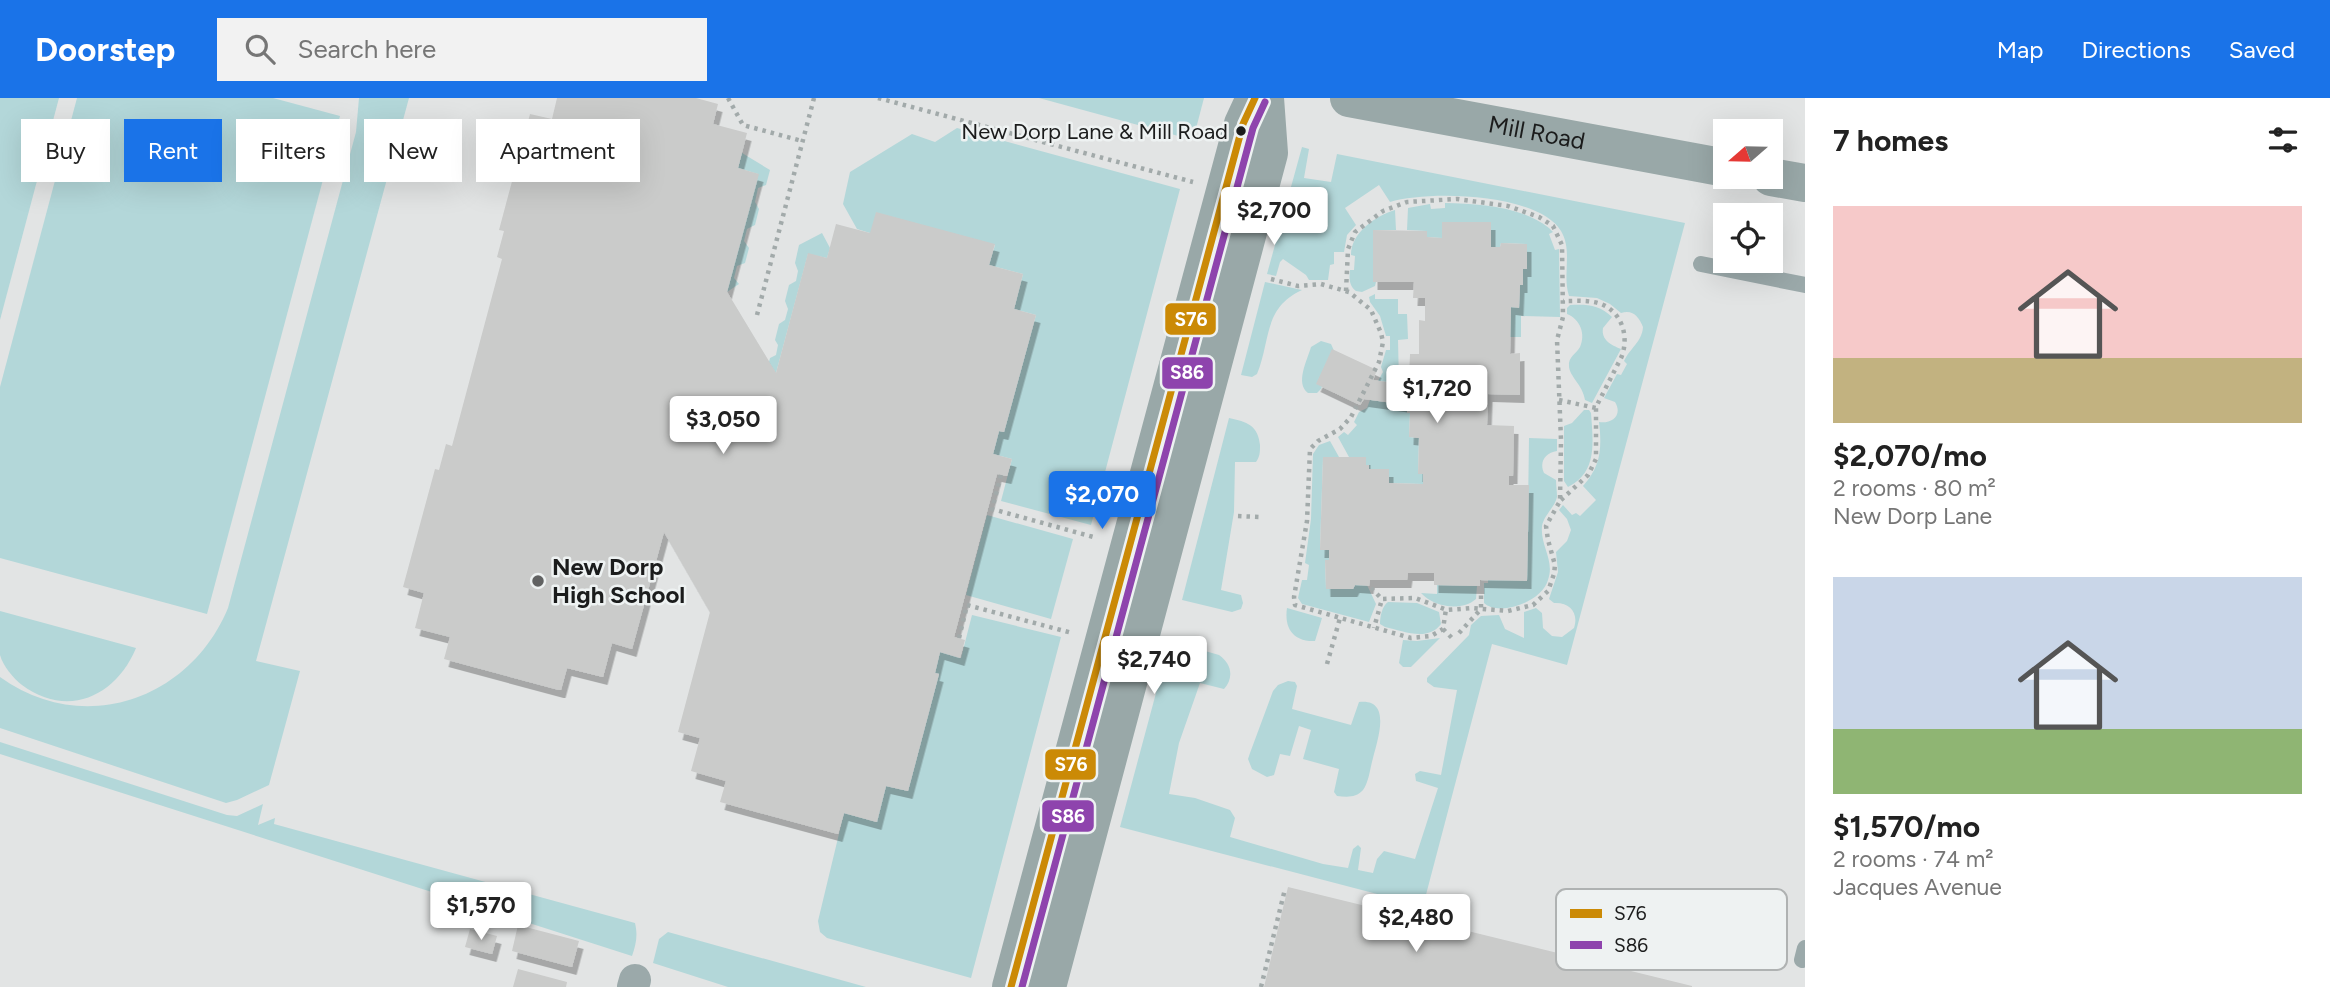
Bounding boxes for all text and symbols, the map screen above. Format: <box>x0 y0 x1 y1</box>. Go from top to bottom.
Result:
search box <box>217 18 707 81</box>
text: Doorstep <box>35 30 175 69</box>
icon: search <box>241 30 279 68</box>
text: Search here <box>297 33 436 65</box>
text: Map <box>1997 35 2043 64</box>
text: Directions <box>2081 35 2191 64</box>
text: Saved <box>2229 35 2295 64</box>
street label: Mill Road <box>1486 109 1588 156</box>
place label: New Dorp Lane & Mill Road <box>961 118 1228 145</box>
chip: Buy <box>21 119 110 182</box>
chip: Rent <box>124 119 222 182</box>
chip: Filters <box>236 119 350 182</box>
chip: New <box>364 119 462 182</box>
chip: Apartment <box>476 119 640 182</box>
north arrow <box>1713 119 1783 189</box>
map controls <box>1713 119 1783 273</box>
icon: filters <box>2264 121 2302 159</box>
text: 7 homes <box>1833 122 1948 159</box>
marker: New Dorp Lane & Mill Road <box>1234 124 1248 138</box>
pin: $2,700 <box>1217 188 1331 247</box>
text: $2,700 <box>1237 196 1311 224</box>
button: locate <box>1713 203 1783 273</box>
icon: home <box>2005 251 2131 377</box>
line badge: S76 <box>1164 302 1217 336</box>
text: S76 <box>1174 308 1208 331</box>
line badge: S86 <box>1161 356 1214 390</box>
text: S86 <box>1170 361 1204 384</box>
pin: $1,720 <box>1380 366 1494 425</box>
text: $1,720 <box>1402 374 1472 402</box>
pin: $3,050 <box>666 396 780 456</box>
text: $3,050 <box>686 405 760 433</box>
text: $2,070/mo <box>1833 437 1987 474</box>
pin: $2,070 <box>1045 472 1159 531</box>
text: 2 rooms · 80 m² <box>1833 474 1996 502</box>
text: $2,070 <box>1065 480 1139 508</box>
text: New Dorp Lane <box>1833 502 1992 530</box>
place label: New Dorp High School <box>552 552 685 609</box>
marker: New Dorp High School <box>530 573 546 589</box>
icon: home <box>2005 622 2131 748</box>
pin: $2,740 <box>1097 636 1211 696</box>
text: $2,740 <box>1117 645 1191 673</box>
line badge: S76 <box>1044 748 1097 781</box>
text: S76 <box>1054 753 1088 776</box>
line badge: S86 <box>1041 799 1095 833</box>
text: S86 <box>1051 805 1085 828</box>
text: $1,570/mo <box>1833 808 1980 845</box>
text: 2 rooms · 74 m² <box>1833 845 1994 873</box>
text: Jacques Avenue <box>1833 873 2002 901</box>
pin: $1,570 <box>424 882 538 942</box>
legend <box>1556 889 1787 970</box>
text: $1,570 <box>446 891 516 919</box>
pin: $2,480 <box>1359 894 1473 954</box>
text: S76 <box>1614 902 1647 925</box>
text: $2,480 <box>1378 903 1454 931</box>
text: S86 <box>1614 934 1648 957</box>

